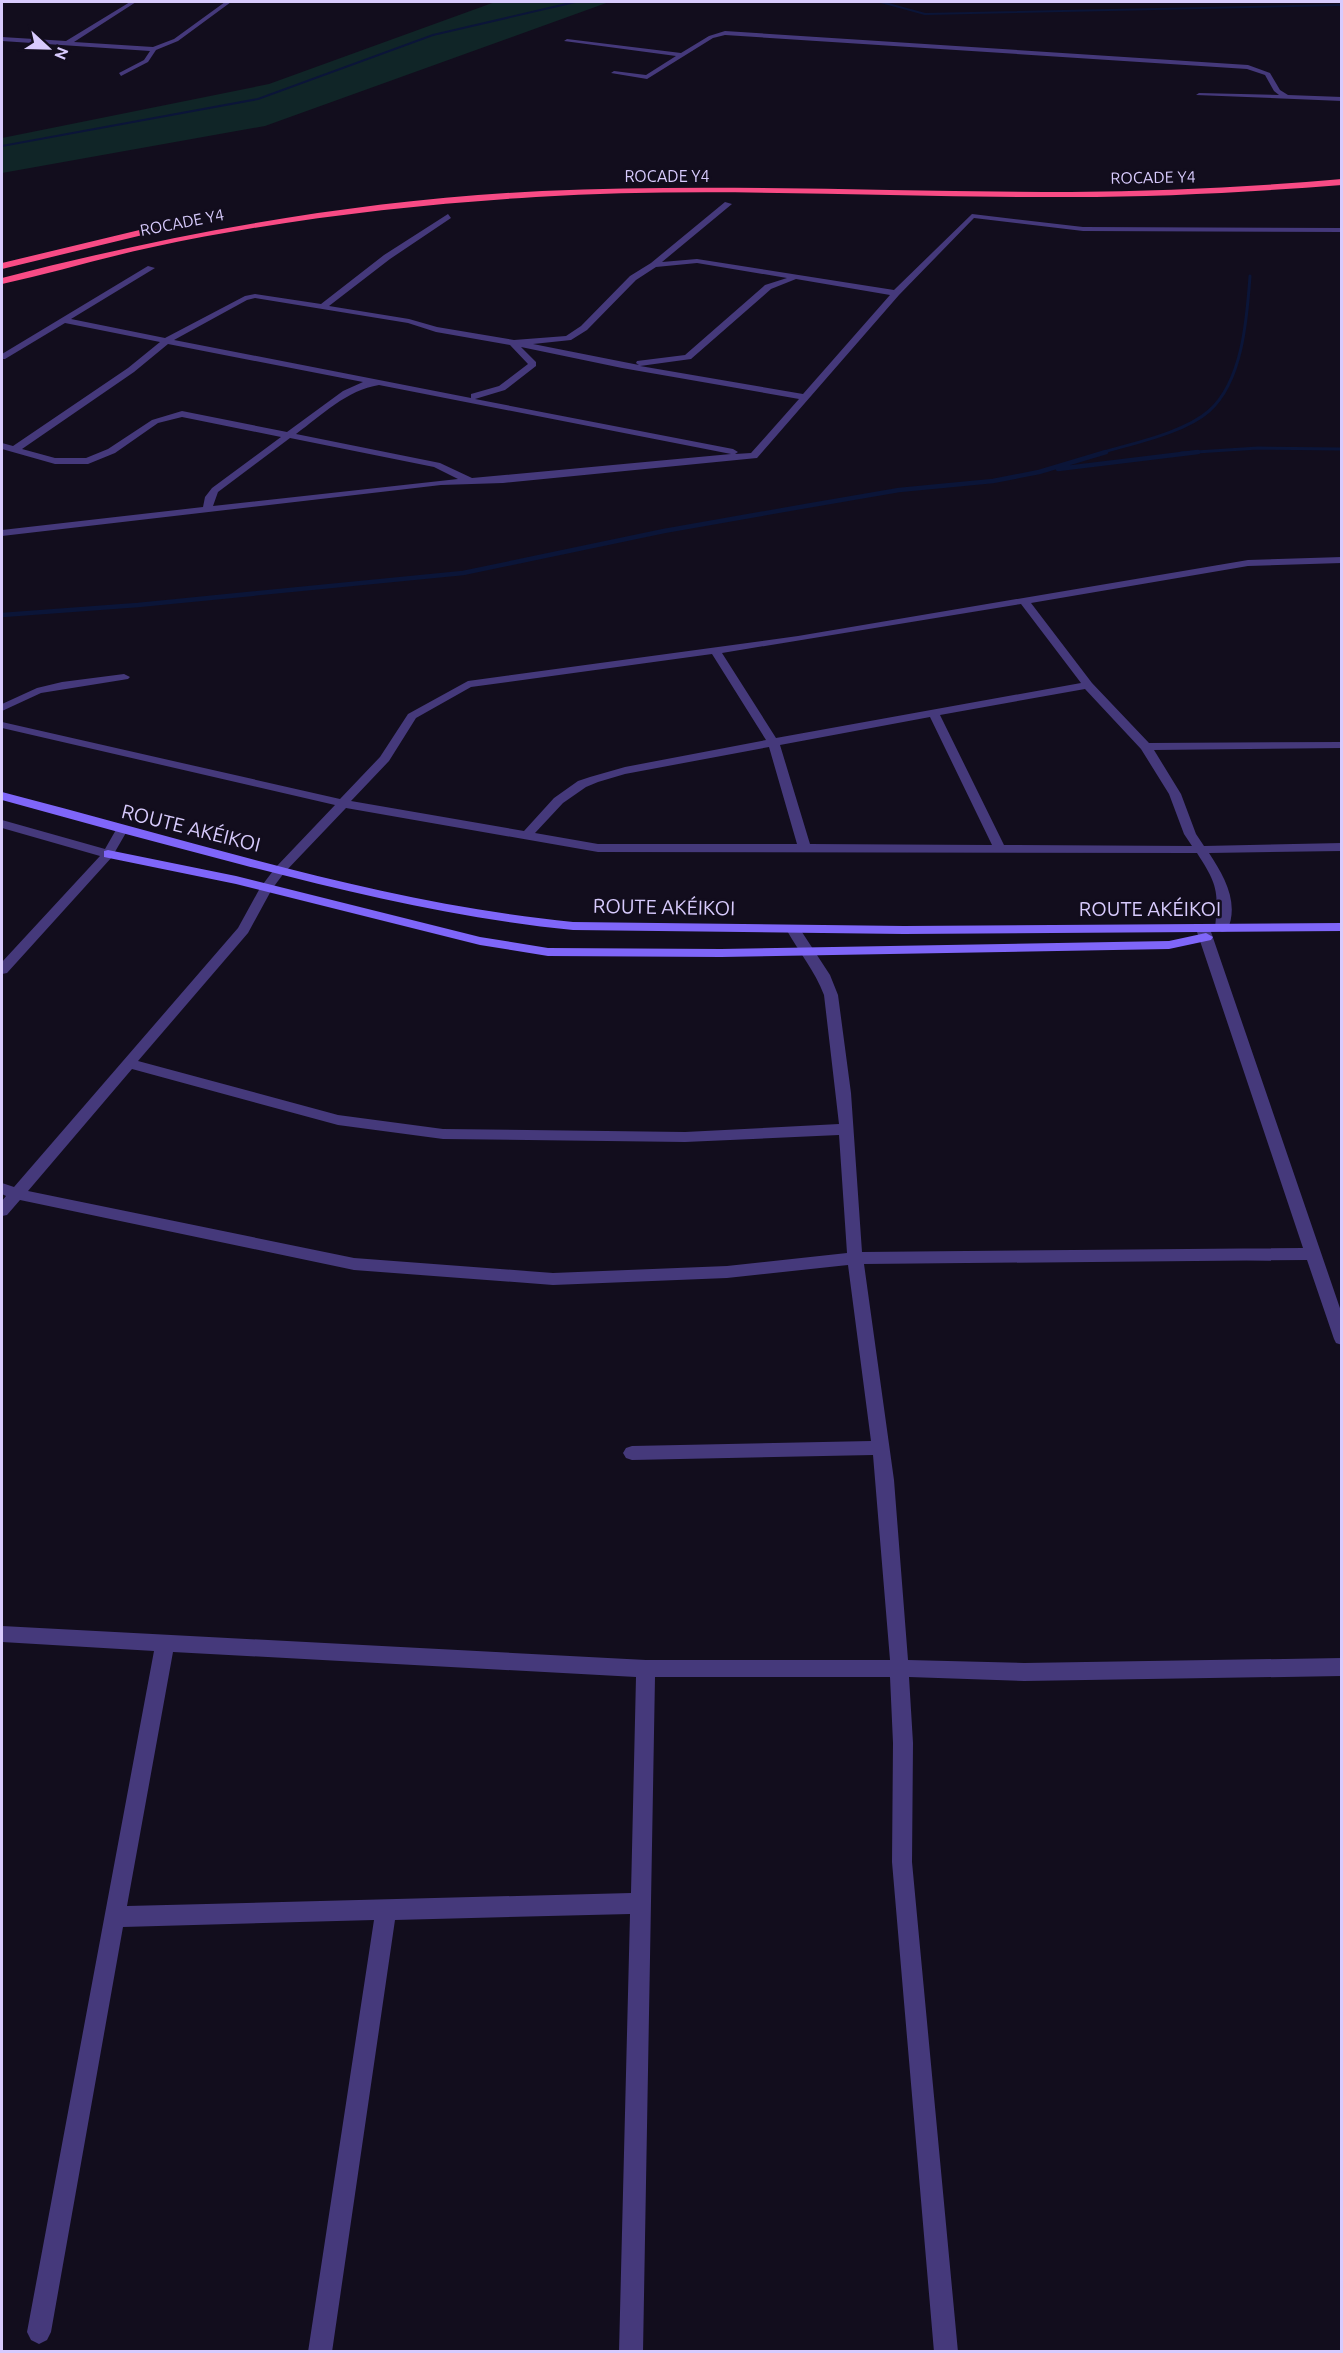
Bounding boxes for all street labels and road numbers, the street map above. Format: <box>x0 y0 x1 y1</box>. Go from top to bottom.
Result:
street label: ROCADE Y4 <box>624 167 710 185</box>
street label: ROCADE Y4 <box>1110 167 1196 187</box>
street label: ROCADE Y4 <box>138 205 226 239</box>
street label: ROUTE AKÉIKOI <box>119 799 263 856</box>
street label: ROUTE AKÉIKOI <box>593 894 735 919</box>
street label: ROUTE AKÉIKOI <box>1079 897 1221 920</box>

